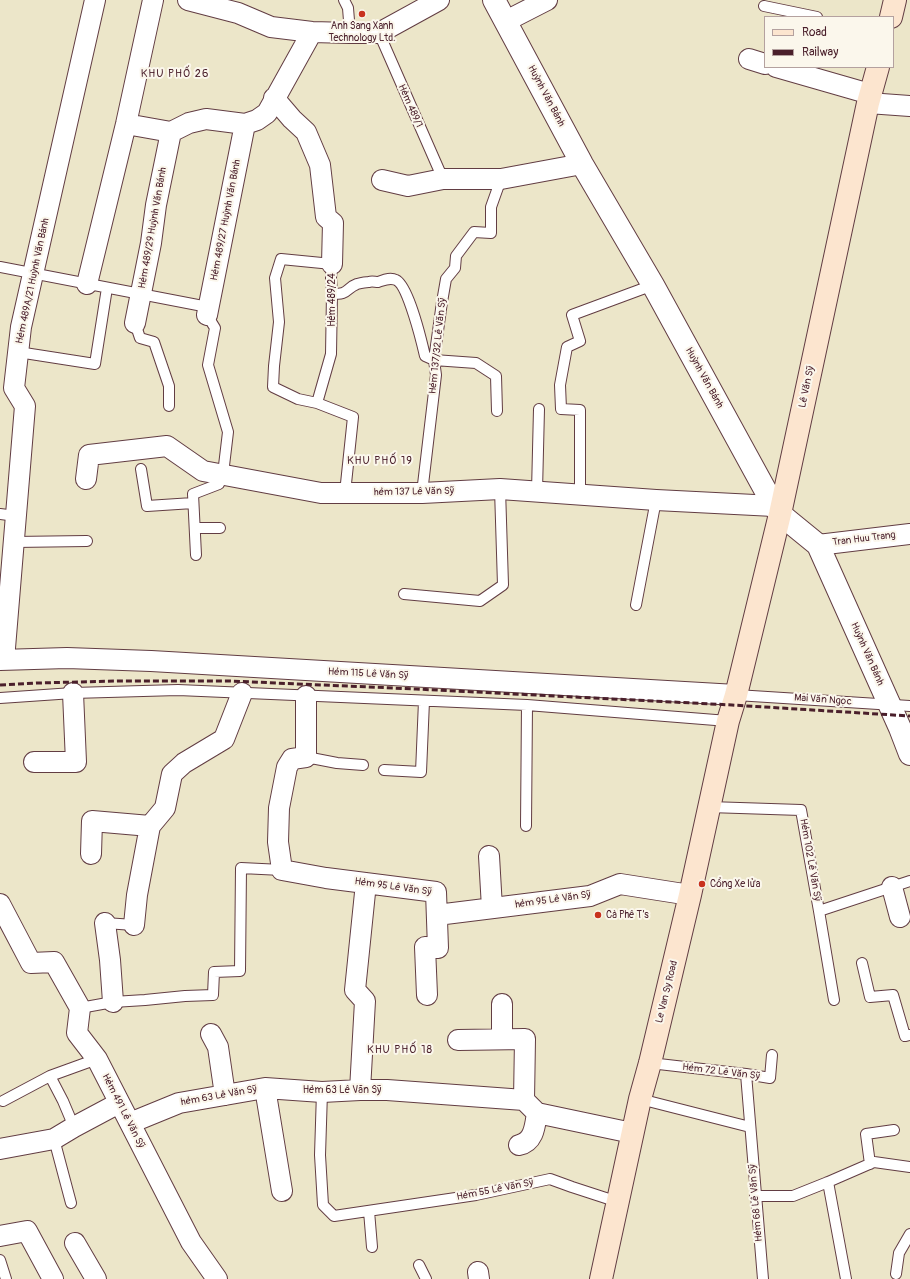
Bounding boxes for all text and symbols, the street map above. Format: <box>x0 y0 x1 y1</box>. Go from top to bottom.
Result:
marker: Anh Sang Xanh Technology Ltd. <box>357 9 367 19</box>
legend <box>764 16 894 68</box>
place label: Anh Sang Xanh Technology Ltd. <box>329 20 395 44</box>
text: Road <box>802 25 827 40</box>
text: Railway <box>802 45 838 60</box>
street label: Huỳnh Văn Bánh <box>525 63 567 129</box>
district label: KHU PHỐ 26 <box>141 67 209 81</box>
street label: Hèm 489/1 <box>395 82 425 130</box>
street label: Hẻm 489/27 Huỳnh Văn Bánh <box>208 158 244 282</box>
street label: Hẻm 489/29 Huỳnh Văn Bánh <box>136 166 170 290</box>
street label: Hẻm 489A/21 Huỳnh Văn Bánh <box>14 217 52 345</box>
street label: Hẻm 489/24 <box>326 273 338 327</box>
street label: Hẻm 137/32 Lê Văn Sỹ <box>427 297 449 395</box>
street label: Huỳnh Văn Bánh <box>682 345 726 411</box>
street label: Lê Văn Sỹ <box>797 365 817 409</box>
district label: KHU PHỐ 19 <box>347 454 413 468</box>
street label: hẻm 137 Lê Văn Sỹ <box>374 485 454 499</box>
street label: Tran Huu Trang <box>832 529 896 549</box>
street label: Huỳnh Văn Bánh <box>848 621 886 687</box>
street label: Hẻm 115 Lê Văn Sỹ <box>328 666 408 682</box>
street label: Mai Văn Ngọc <box>794 692 852 708</box>
street label: Hẻm 102 Lê Văn Sỹ <box>797 818 823 902</box>
street label: Hẻm 95 Lê Văn Sỹ <box>354 876 432 898</box>
place label: Cổng Xe lửa <box>710 878 760 890</box>
marker: Cổng Xe lửa <box>697 879 707 889</box>
street label: hẻm 95 Lê Văn Sỹ <box>515 889 591 911</box>
place label: Cà Phê T’s <box>606 909 649 921</box>
marker: Cà Phê T’s <box>593 910 603 920</box>
street label: Le Van Sy Road <box>653 960 681 1024</box>
district label: KHU PHỐ 18 <box>367 1043 433 1057</box>
street label: Hẻm 72 Lê Văn Sỹ <box>682 1061 760 1083</box>
street label: Hẻm 491 Lê Văn Sỹ <box>99 1072 147 1150</box>
street label: hẻm 63 Lê Văn Sỹ <box>180 1083 258 1109</box>
street label: Hẻm 63 Lê Văn Sỹ <box>303 1084 381 1096</box>
street label: Hẻm 68 Lê Văn Sỹ <box>747 1164 765 1242</box>
street label: Hẻm 55 Lê Văn Sỹ <box>456 1177 534 1203</box>

